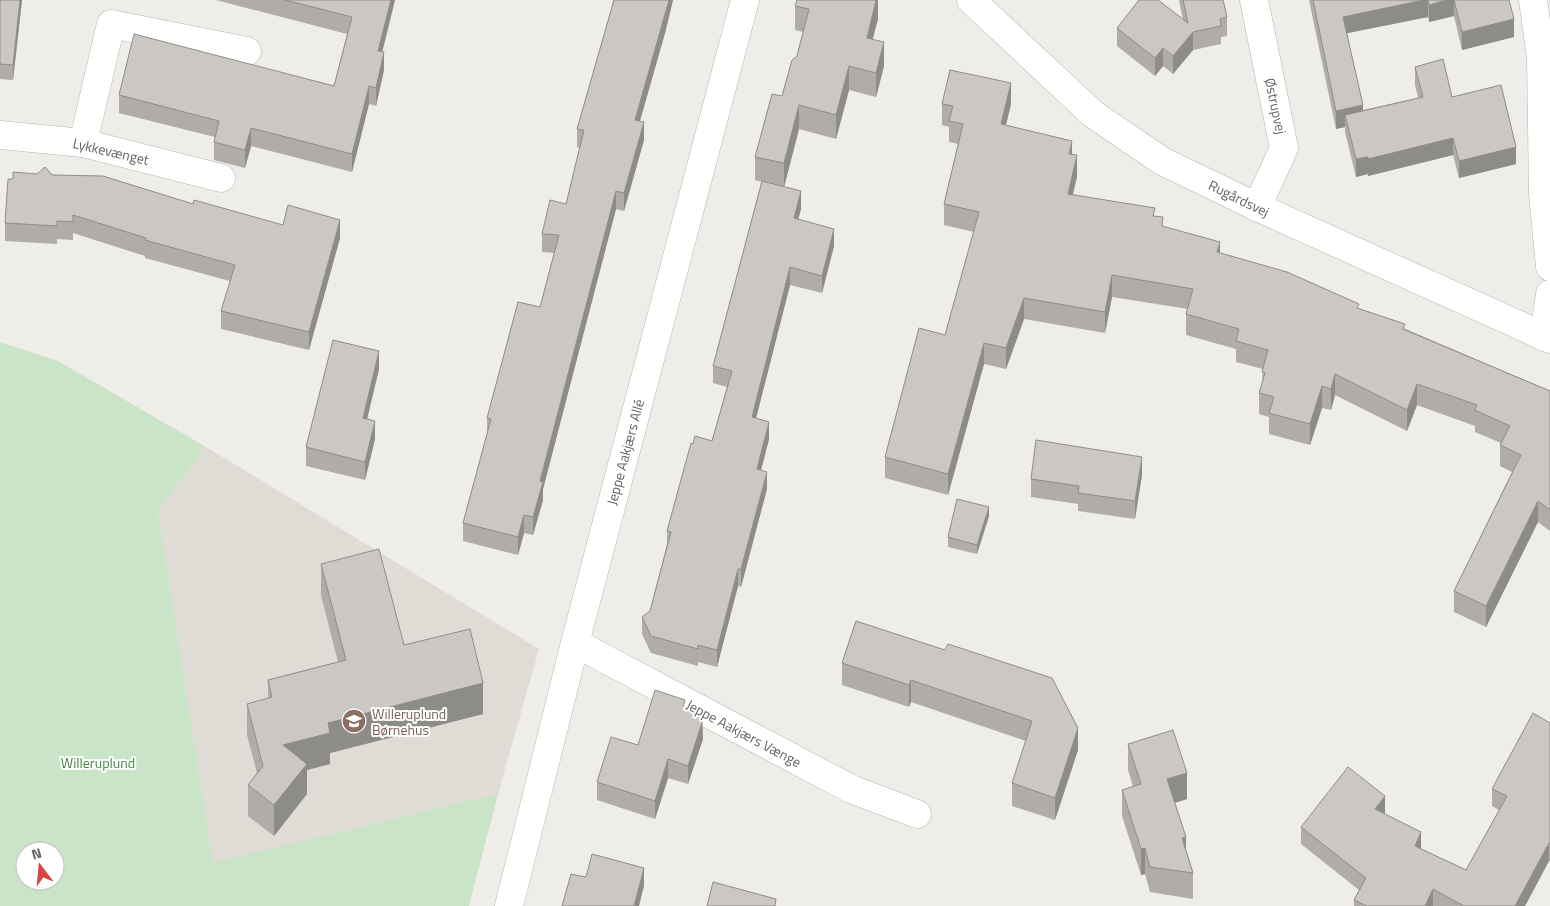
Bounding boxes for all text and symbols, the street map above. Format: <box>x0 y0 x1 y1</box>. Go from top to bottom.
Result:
street label: Østrupvej <box>1260 76 1292 136</box>
street label: Lykkevænget <box>71 132 151 170</box>
street label: Rugårdsvej <box>1205 174 1273 222</box>
street label: Jeppe Aakjærs Allé <box>601 397 649 507</box>
street label: Jeppe Aakjærs Vænge <box>683 694 805 772</box>
place label: Willeruplund Børnehus <box>372 703 446 740</box>
school or university icon: Willeruplund Børnehus <box>341 708 367 734</box>
park label: Willeruplund <box>61 752 135 773</box>
north arrow <box>15 841 65 891</box>
text: N <box>29 842 44 864</box>

